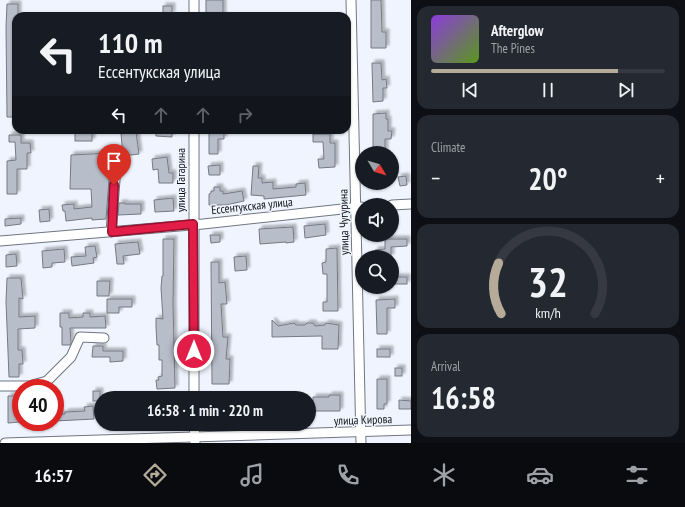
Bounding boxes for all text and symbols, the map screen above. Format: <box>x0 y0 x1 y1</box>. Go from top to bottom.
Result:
text: Afterglow <box>491 21 543 40</box>
text: 110 m <box>98 24 162 61</box>
icon: left <box>32 28 84 80</box>
text: The Pines <box>491 40 535 57</box>
text: Ессентукская улица <box>98 60 221 83</box>
icon: previous <box>459 79 481 101</box>
icon: pause <box>537 79 559 101</box>
icon: next <box>615 79 637 101</box>
icon: left <box>108 104 130 126</box>
icon: ahead <box>150 104 172 126</box>
icon: ahead <box>192 104 214 126</box>
icon: right <box>234 104 256 126</box>
text: Climate <box>431 139 465 156</box>
pin <box>97 144 131 185</box>
north arrow <box>355 146 399 190</box>
map controls <box>355 146 399 294</box>
street label: улица Гагарина <box>173 148 188 212</box>
icon: arrive <box>103 150 125 172</box>
text: 20° <box>528 159 568 198</box>
text: − <box>431 164 440 192</box>
text: + <box>656 164 665 192</box>
street label: улица Чугурина <box>335 189 352 255</box>
street label: Ессентукская улица <box>210 194 294 217</box>
button: sound <box>355 198 399 242</box>
button: search <box>355 250 399 294</box>
text: 32 <box>528 255 568 308</box>
text: km/h <box>535 303 561 322</box>
position arrow <box>173 330 215 372</box>
text: Arrival <box>431 358 460 375</box>
text: 16:58 <box>431 378 496 417</box>
speed limit sign: 40 <box>12 379 64 431</box>
text: 16:58 · 1 min · 220 m <box>147 401 263 420</box>
street label: улица Кирова <box>334 411 393 428</box>
icon: directions <box>141 461 169 489</box>
icon: music <box>238 461 266 489</box>
icon: phone <box>334 461 362 489</box>
icon: climate <box>430 461 458 489</box>
icon: car <box>526 461 554 489</box>
icon: filters <box>623 461 651 489</box>
text: 16:57 <box>34 464 73 487</box>

